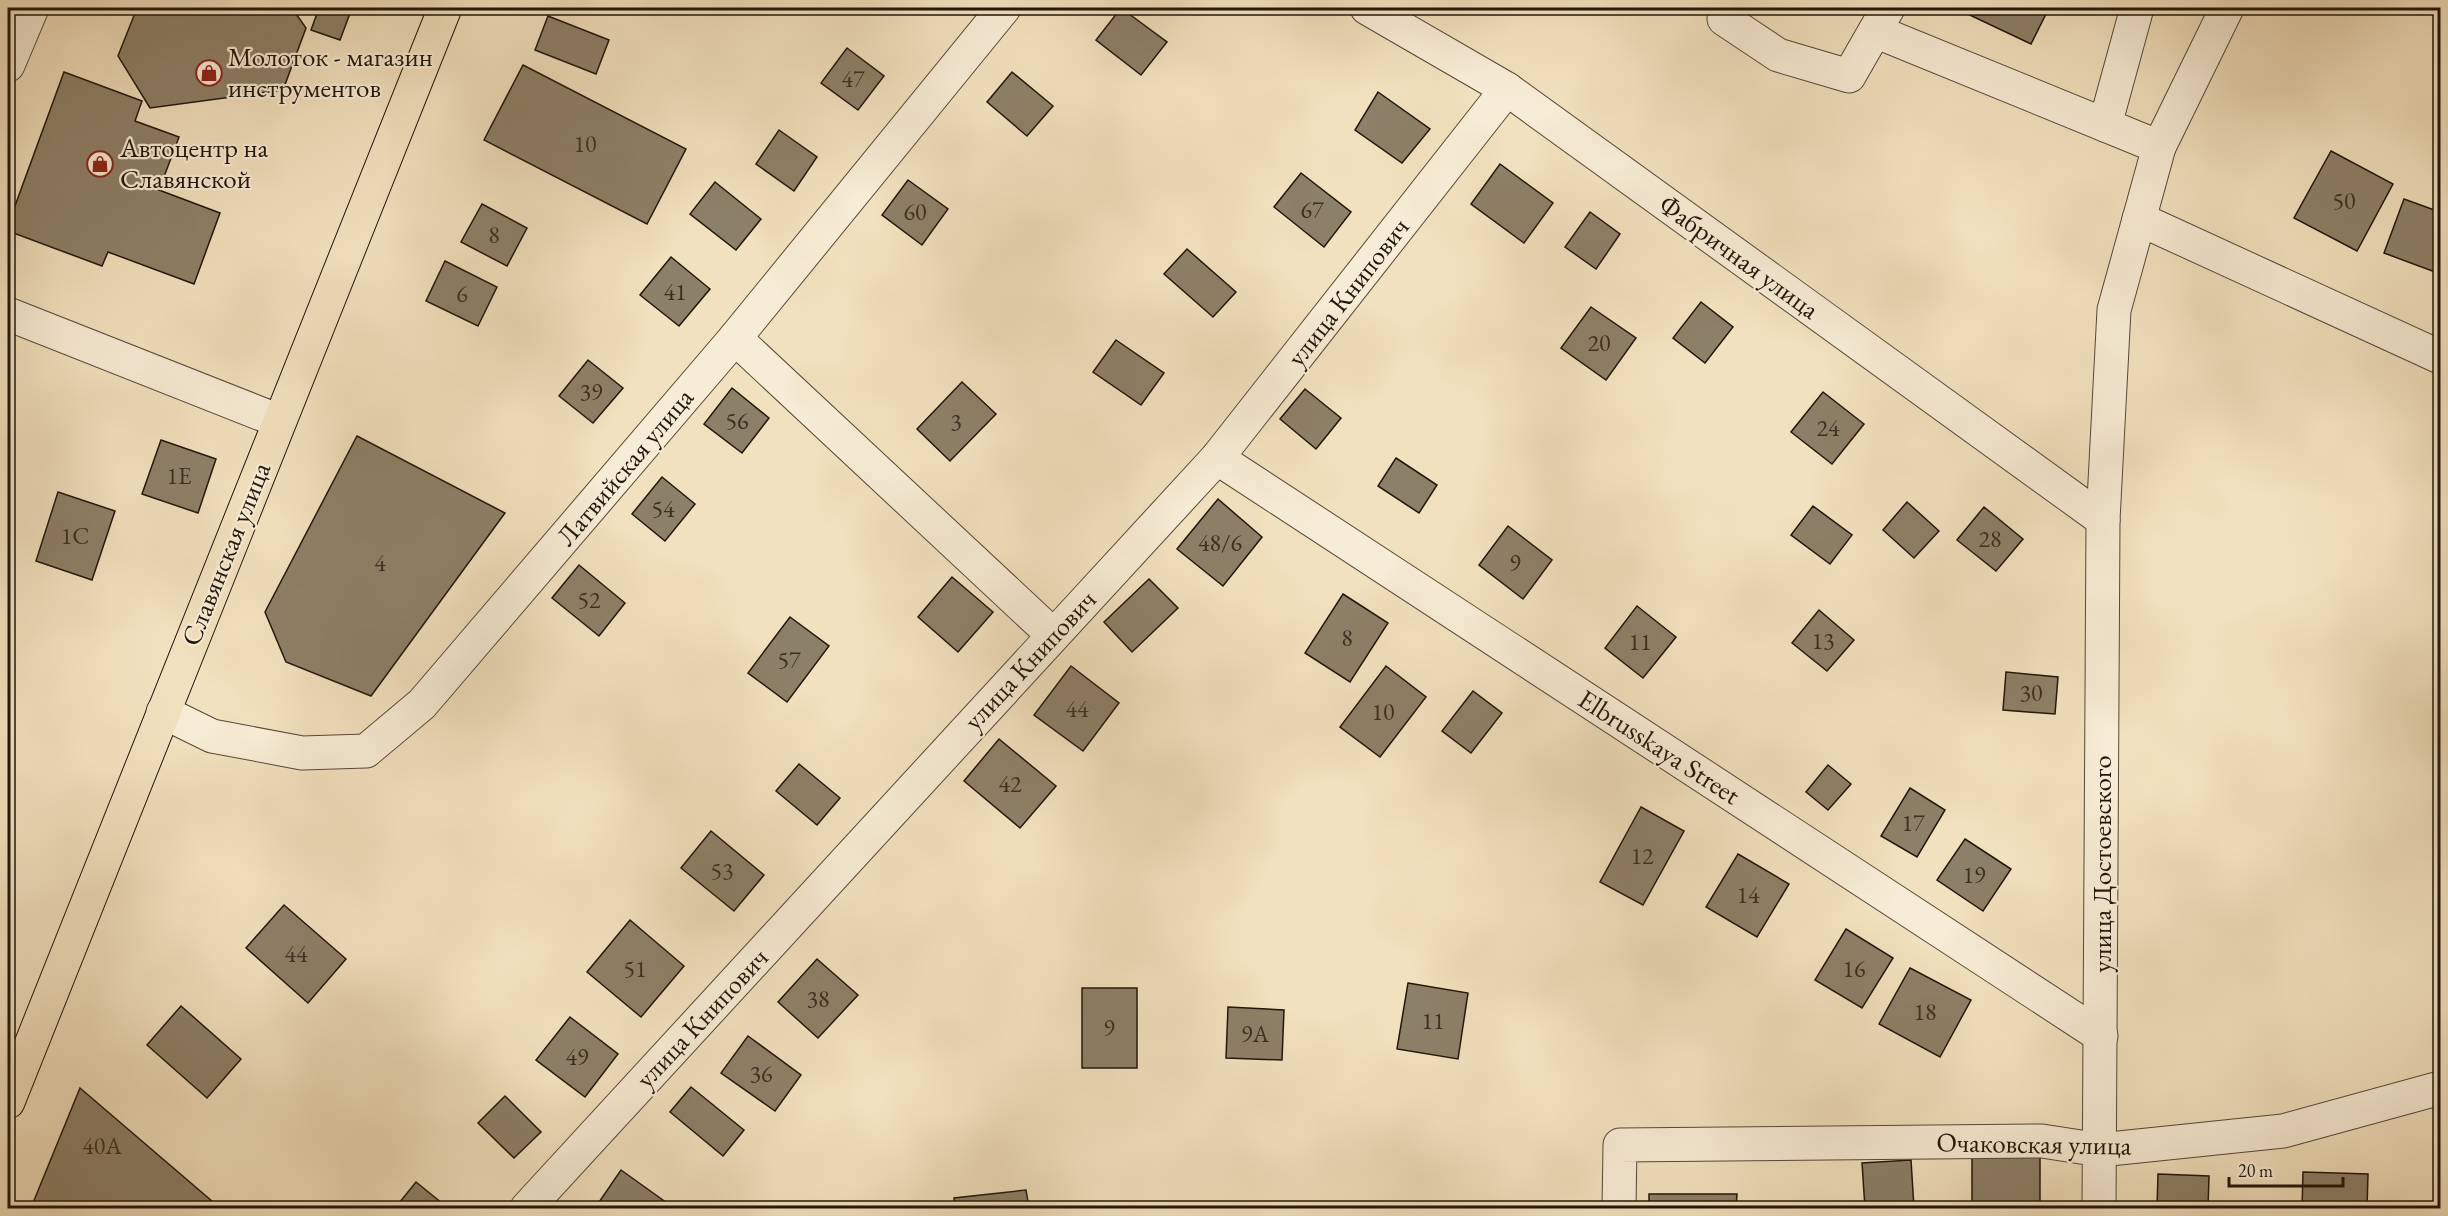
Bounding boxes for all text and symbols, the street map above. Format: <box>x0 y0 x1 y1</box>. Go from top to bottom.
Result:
place label: Молоток - магазин инструментов <box>228 39 433 105</box>
shop icon: Молоток - магазин инструментов <box>194 58 224 88</box>
house number: 47 <box>841 63 865 94</box>
house number: 10 <box>573 128 597 159</box>
place label: Автоцентр на Славянской <box>119 130 269 196</box>
shop icon: Автоцентр на Славянской <box>85 149 115 179</box>
house number: 50 <box>2332 185 2356 216</box>
street label: Фабричная улица <box>1652 187 1826 327</box>
house number: 67 <box>1300 194 1324 225</box>
house number: 60 <box>903 196 927 227</box>
street label: улица Книпович <box>1279 210 1417 373</box>
house number: 8 <box>488 219 500 250</box>
house number: 41 <box>663 276 687 307</box>
house number: 6 <box>456 278 468 309</box>
house number: 20 <box>1587 327 1611 358</box>
house number: 39 <box>579 376 603 407</box>
street label: Латвийская улица <box>548 380 701 553</box>
house number: 56 <box>725 405 749 436</box>
house number: 3 <box>950 406 962 437</box>
house number: 24 <box>1816 412 1840 443</box>
street label: Славянская улица <box>173 457 278 651</box>
house number: 1Е <box>166 460 192 491</box>
house number: 54 <box>651 493 675 524</box>
house number: 1С <box>61 520 89 551</box>
house number: 28 <box>1978 523 2002 554</box>
house number: 48/6 <box>1198 527 1242 558</box>
house number: 4 <box>374 547 386 578</box>
house number: 9 <box>1509 547 1521 578</box>
street label: улица Книпович <box>956 582 1104 737</box>
house number: 52 <box>577 584 601 615</box>
house number: 8 <box>1341 622 1353 653</box>
house number: 13 <box>1811 625 1835 656</box>
house number: 11 <box>1628 626 1652 657</box>
house number: 57 <box>777 644 801 675</box>
house number: 30 <box>2019 677 2043 708</box>
street label: Elbrusskaya Street <box>1572 681 1747 812</box>
house number: 44 <box>1065 693 1089 724</box>
house number: 10 <box>1371 696 1395 727</box>
street label: улица Достоевского <box>2084 755 2119 973</box>
house number: 42 <box>998 768 1022 799</box>
house number: 17 <box>1901 807 1925 838</box>
house number: 12 <box>1630 840 1654 871</box>
house number: 53 <box>710 855 734 886</box>
house number: 19 <box>1962 859 1986 890</box>
house number: 14 <box>1736 879 1760 910</box>
house number: 44 <box>284 938 308 969</box>
street label: улица Книпович <box>628 940 776 1095</box>
house number: 51 <box>623 953 647 984</box>
house number: 16 <box>1842 953 1866 984</box>
house number: 38 <box>806 983 830 1014</box>
house number: 18 <box>1913 996 1937 1027</box>
house number: 11 <box>1421 1005 1445 1036</box>
house number: 9 <box>1103 1012 1115 1043</box>
house number: 9А <box>1241 1018 1269 1049</box>
house number: 49 <box>565 1041 589 1072</box>
house number: 36 <box>749 1058 773 1089</box>
street label: Очаковская улица <box>1936 1124 2132 1163</box>
house number: 40А <box>82 1130 122 1161</box>
scale bar <box>2229 1150 2343 1188</box>
text: 20 m <box>2238 1159 2273 1182</box>

